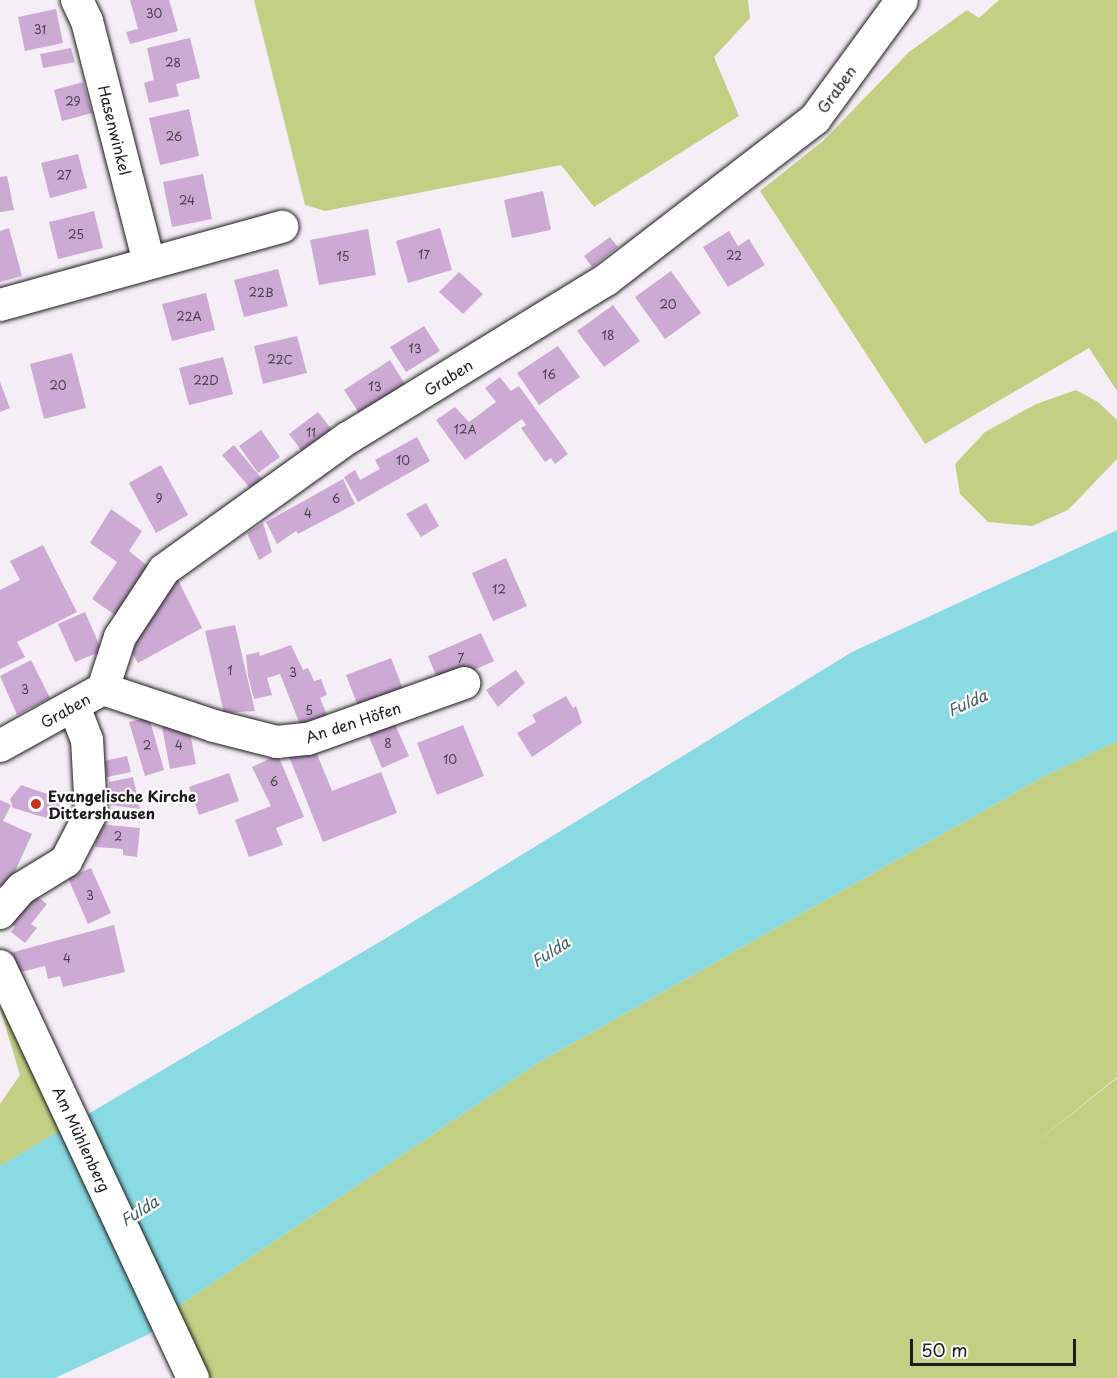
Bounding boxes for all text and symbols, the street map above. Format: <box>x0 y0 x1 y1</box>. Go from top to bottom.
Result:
house number: 30 <box>146 7 162 21</box>
house number: 31 <box>34 23 46 37</box>
house number: 28 <box>165 56 181 70</box>
street label: Graben <box>813 62 859 116</box>
street label: Hasenwinkel <box>95 83 135 177</box>
house number: 29 <box>65 95 81 109</box>
house number: 26 <box>166 130 182 144</box>
house number: 27 <box>57 169 71 183</box>
house number: 24 <box>179 194 195 208</box>
house number: 25 <box>68 228 84 242</box>
house number: 17 <box>418 248 430 262</box>
house number: 22 <box>726 249 742 263</box>
house number: 15 <box>336 250 350 264</box>
house number: 22B <box>249 286 273 300</box>
house number: 20 <box>659 298 677 312</box>
house number: 22A <box>176 310 202 324</box>
house number: 18 <box>602 329 614 343</box>
house number: 13 <box>408 342 422 356</box>
house number: 22C <box>267 353 293 367</box>
street label: Graben <box>420 355 476 399</box>
house number: 16 <box>542 368 556 382</box>
house number: 22D <box>193 374 219 388</box>
house number: 20 <box>49 379 67 393</box>
house number: 13 <box>368 380 382 394</box>
house number: 12A <box>454 423 476 437</box>
house number: 11 <box>306 426 316 440</box>
house number: 10 <box>396 454 410 468</box>
house number: 9 <box>155 492 163 506</box>
house number: 6 <box>332 492 340 506</box>
house number: 4 <box>304 507 312 521</box>
house number: 12 <box>492 583 506 597</box>
house number: 7 <box>458 652 464 666</box>
house number: 1 <box>227 664 233 678</box>
house number: 3 <box>289 666 297 680</box>
house number: 3 <box>21 683 29 697</box>
water label: Fulda <box>944 685 990 719</box>
street label: Graben <box>37 689 93 731</box>
street label: An den Höfen <box>303 698 403 746</box>
house number: 5 <box>305 704 313 718</box>
house number: 8 <box>384 737 392 751</box>
house number: 2 <box>143 739 151 753</box>
house number: 4 <box>175 739 183 753</box>
house number: 10 <box>443 753 457 767</box>
house number: 6 <box>270 775 278 789</box>
place label: Evangelische Kirche Dittershausen <box>48 786 196 821</box>
marker: Evangelische Kirche Dittershausen <box>29 797 43 811</box>
house number: 2 <box>114 830 122 844</box>
house number: 3 <box>86 889 94 903</box>
water label: Fulda <box>527 932 573 970</box>
house number: 4 <box>63 952 71 966</box>
street label: Am Mühlenberg <box>49 1083 115 1195</box>
water label: Fulda <box>116 1191 162 1229</box>
scale bar <box>913 1327 1080 1365</box>
text: 50 m <box>921 1336 968 1363</box>

